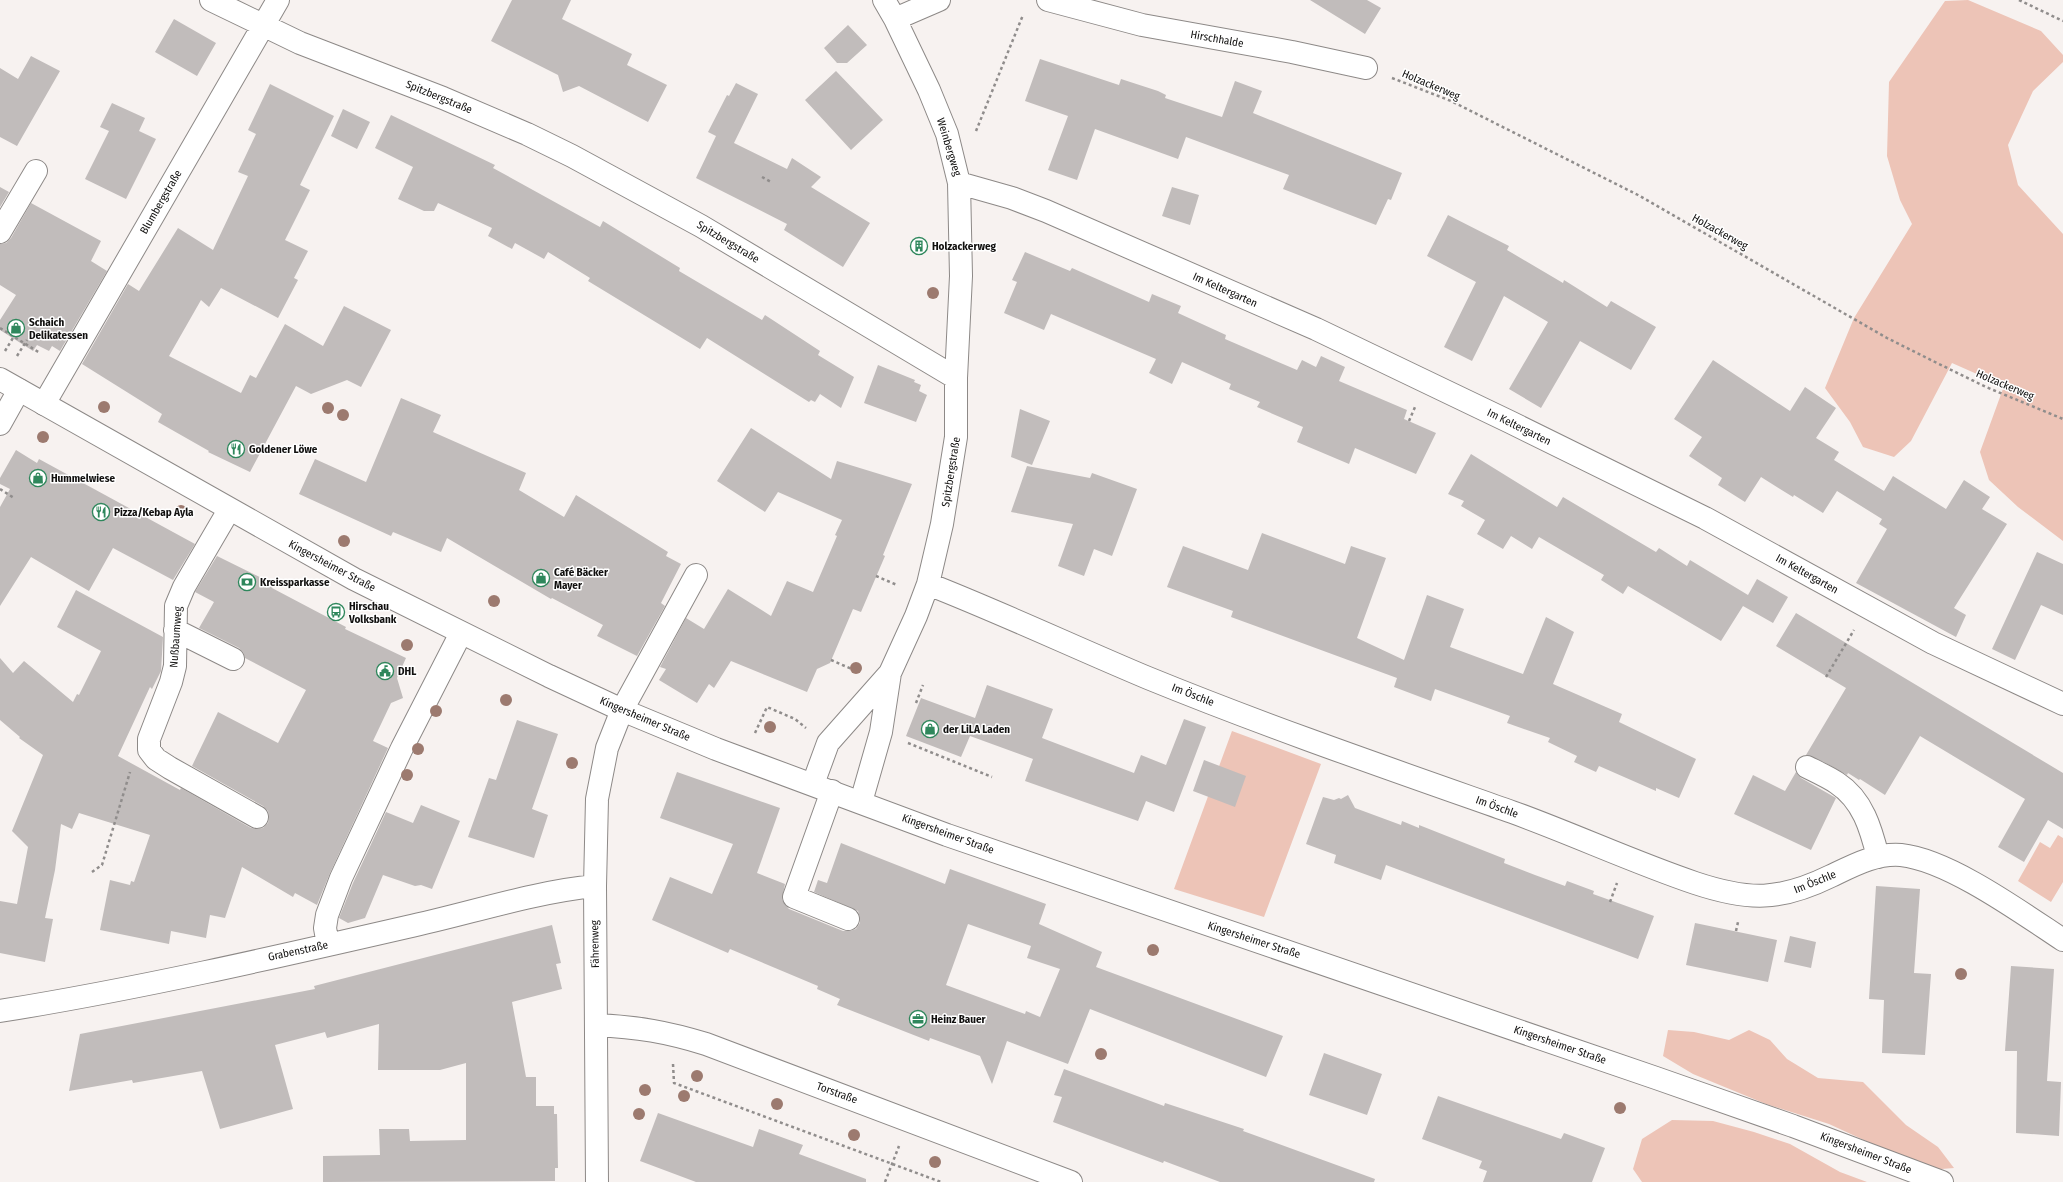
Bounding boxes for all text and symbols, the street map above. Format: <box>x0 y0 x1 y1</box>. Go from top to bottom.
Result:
street label: Hirschhalde <box>1189 28 1245 50</box>
street label: Holzackerweg <box>1400 67 1463 103</box>
street label: Spitzbergstraße <box>404 78 474 116</box>
street label: Weinbergweg <box>934 116 964 178</box>
street label: Blumbergstraße <box>137 168 185 236</box>
street label: Holzackerweg <box>1690 211 1751 253</box>
street label: Spitzbergstraße <box>694 218 762 266</box>
building icon: Holzackerweg <box>909 236 929 256</box>
place label: Holzackerweg <box>932 240 997 253</box>
street label: Im Keltergarten <box>1191 270 1259 310</box>
place label: Schaich Delikatessen <box>29 316 88 342</box>
shop icon: Schaich Delikatessen <box>6 318 26 338</box>
street label: Holzackerweg <box>1974 367 2037 403</box>
street label: Im Keltergarten <box>1485 406 1553 448</box>
street label: Spitzbergstraße <box>939 436 963 508</box>
restaurant icon: Goldener Löwe <box>226 439 246 459</box>
place label: Goldener Löwe <box>249 443 318 456</box>
shop icon: Hummelwiese <box>28 468 48 488</box>
place label: Hummelwiese <box>51 472 115 485</box>
restaurant icon: Pizza/Kebap Ayla <box>91 502 111 522</box>
place label: Pizza/Kebap Ayla <box>114 506 194 519</box>
street label: Kingersheimer Straße <box>286 538 378 594</box>
street label: Im Keltergarten <box>1774 552 1840 596</box>
place label: Café Bäcker Mayer <box>554 566 609 592</box>
shop icon: Café Bäcker Mayer <box>531 568 551 588</box>
bank icon: Kreissparkasse <box>237 572 257 592</box>
place label: Kreissparkasse <box>260 576 330 589</box>
place label: Hirschau Volksbank <box>348 600 397 626</box>
bus stop icon: Hirschau Volksbank <box>326 602 346 622</box>
street label: Nußbaumweg <box>167 605 185 668</box>
public building icon: DHL <box>375 661 395 681</box>
place label: DHL <box>398 665 417 678</box>
street label: Im Öschle <box>1170 681 1216 709</box>
street label: Kingersheimer Straße <box>598 694 692 744</box>
shop icon: der LiLA Laden <box>920 719 940 739</box>
place label: der LiLA Laden <box>943 723 1010 736</box>
street label: Im Öschle <box>1474 793 1520 821</box>
street label: Kingersheimer Straße <box>900 811 996 857</box>
street label: Im Öschle <box>1792 868 1838 896</box>
street label: Fährenweg <box>588 919 602 968</box>
street label: Kingersheimer Straße <box>1206 919 1302 961</box>
street label: Grabenstraße <box>267 938 329 964</box>
office icon: Heinz Bauer <box>908 1009 928 1029</box>
place label: Heinz Bauer <box>931 1013 987 1026</box>
street label: Kingersheimer Straße <box>1512 1023 1608 1067</box>
street label: Torstraße <box>815 1080 859 1106</box>
street label: Kingersheimer Straße <box>1818 1130 1914 1176</box>

